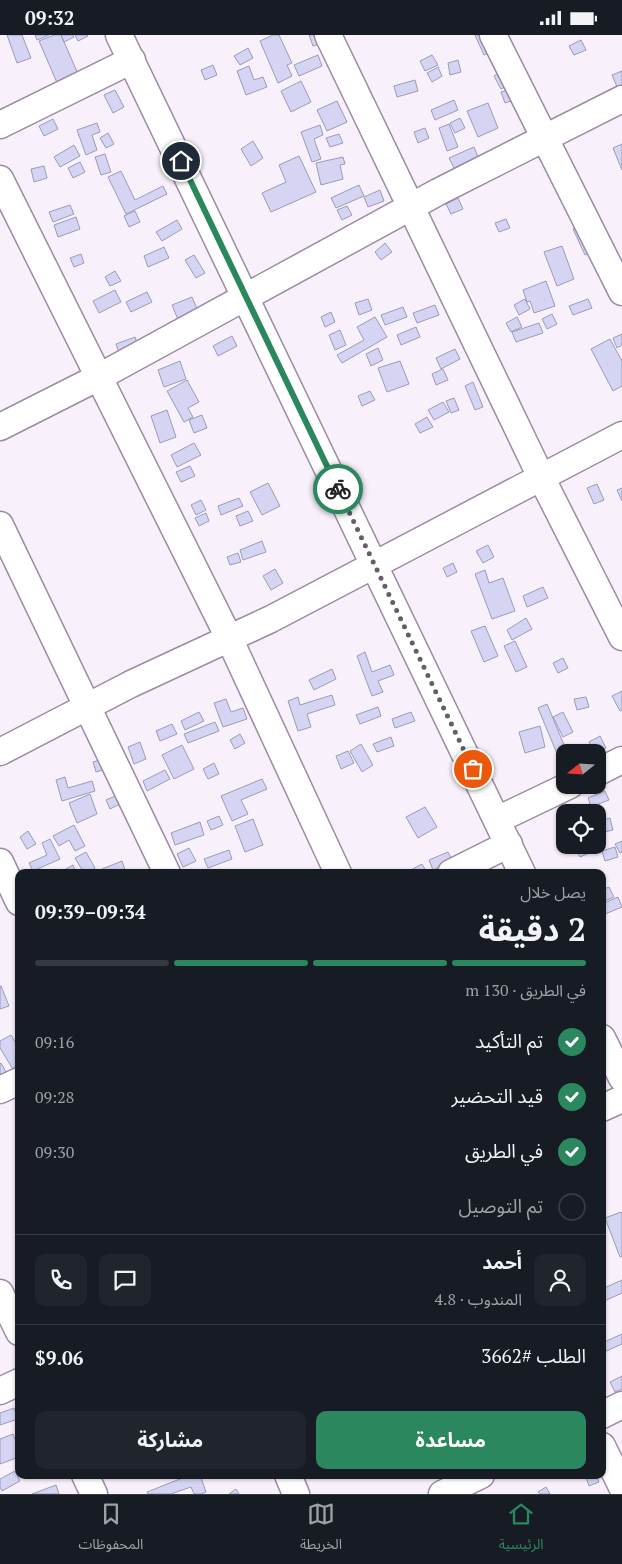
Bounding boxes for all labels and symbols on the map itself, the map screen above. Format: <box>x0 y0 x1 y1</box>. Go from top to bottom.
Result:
pin <box>160 140 202 182</box>
courier <box>313 464 363 514</box>
north arrow <box>556 744 606 794</box>
pin <box>452 748 494 790</box>

